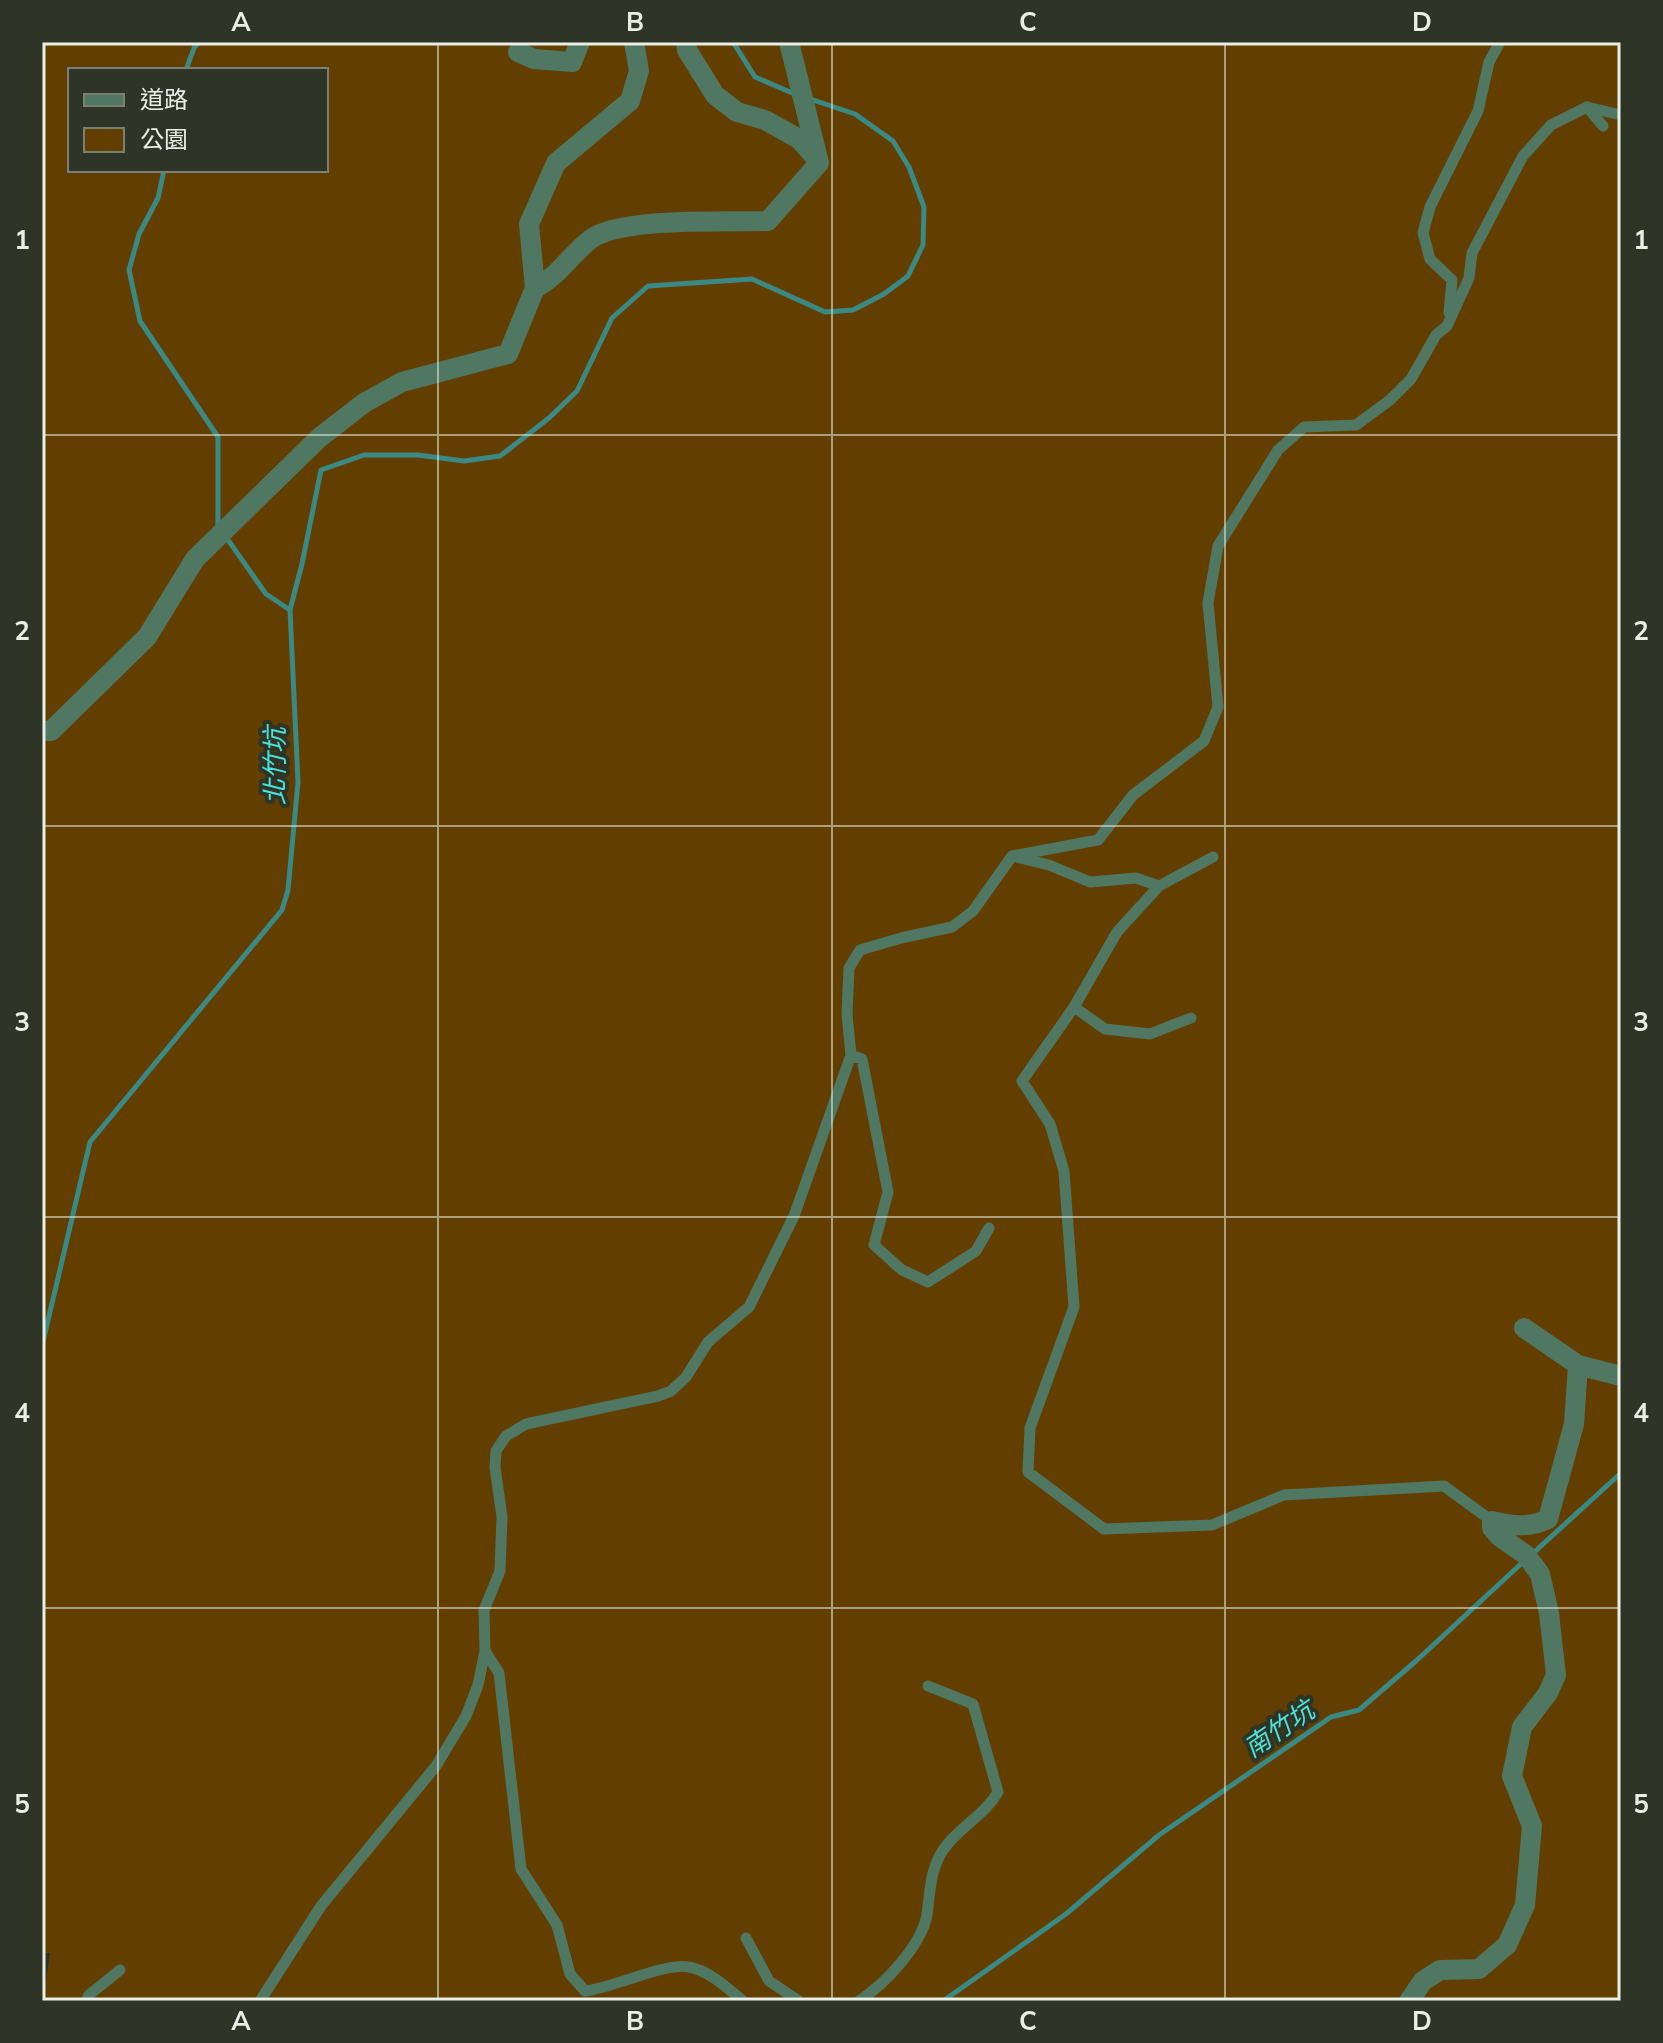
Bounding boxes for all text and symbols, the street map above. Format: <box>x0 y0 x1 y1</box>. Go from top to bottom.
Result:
text: A <box>231 5 251 38</box>
text: B <box>626 5 644 38</box>
text: C <box>1019 5 1037 38</box>
text: D <box>1412 5 1432 38</box>
legend <box>68 68 328 172</box>
text: 道路 <box>140 84 188 114</box>
text: 公園 <box>140 124 188 154</box>
text: 1 <box>14 223 30 256</box>
text: 1 <box>1633 223 1649 256</box>
text: 2 <box>14 614 30 647</box>
text: 2 <box>1633 614 1649 647</box>
water label: 北竹坑 <box>258 723 291 805</box>
text: 3 <box>14 1005 30 1038</box>
text: 3 <box>1633 1005 1649 1038</box>
text: 4 <box>14 1396 30 1429</box>
text: 4 <box>1633 1396 1649 1429</box>
water label: 南竹坑 <box>1237 1691 1324 1764</box>
text: 5 <box>14 1787 30 1820</box>
text: 5 <box>1633 1787 1649 1820</box>
text: A <box>231 2004 251 2037</box>
text: B <box>626 2004 644 2037</box>
text: C <box>1019 2004 1037 2037</box>
text: D <box>1412 2004 1432 2037</box>

